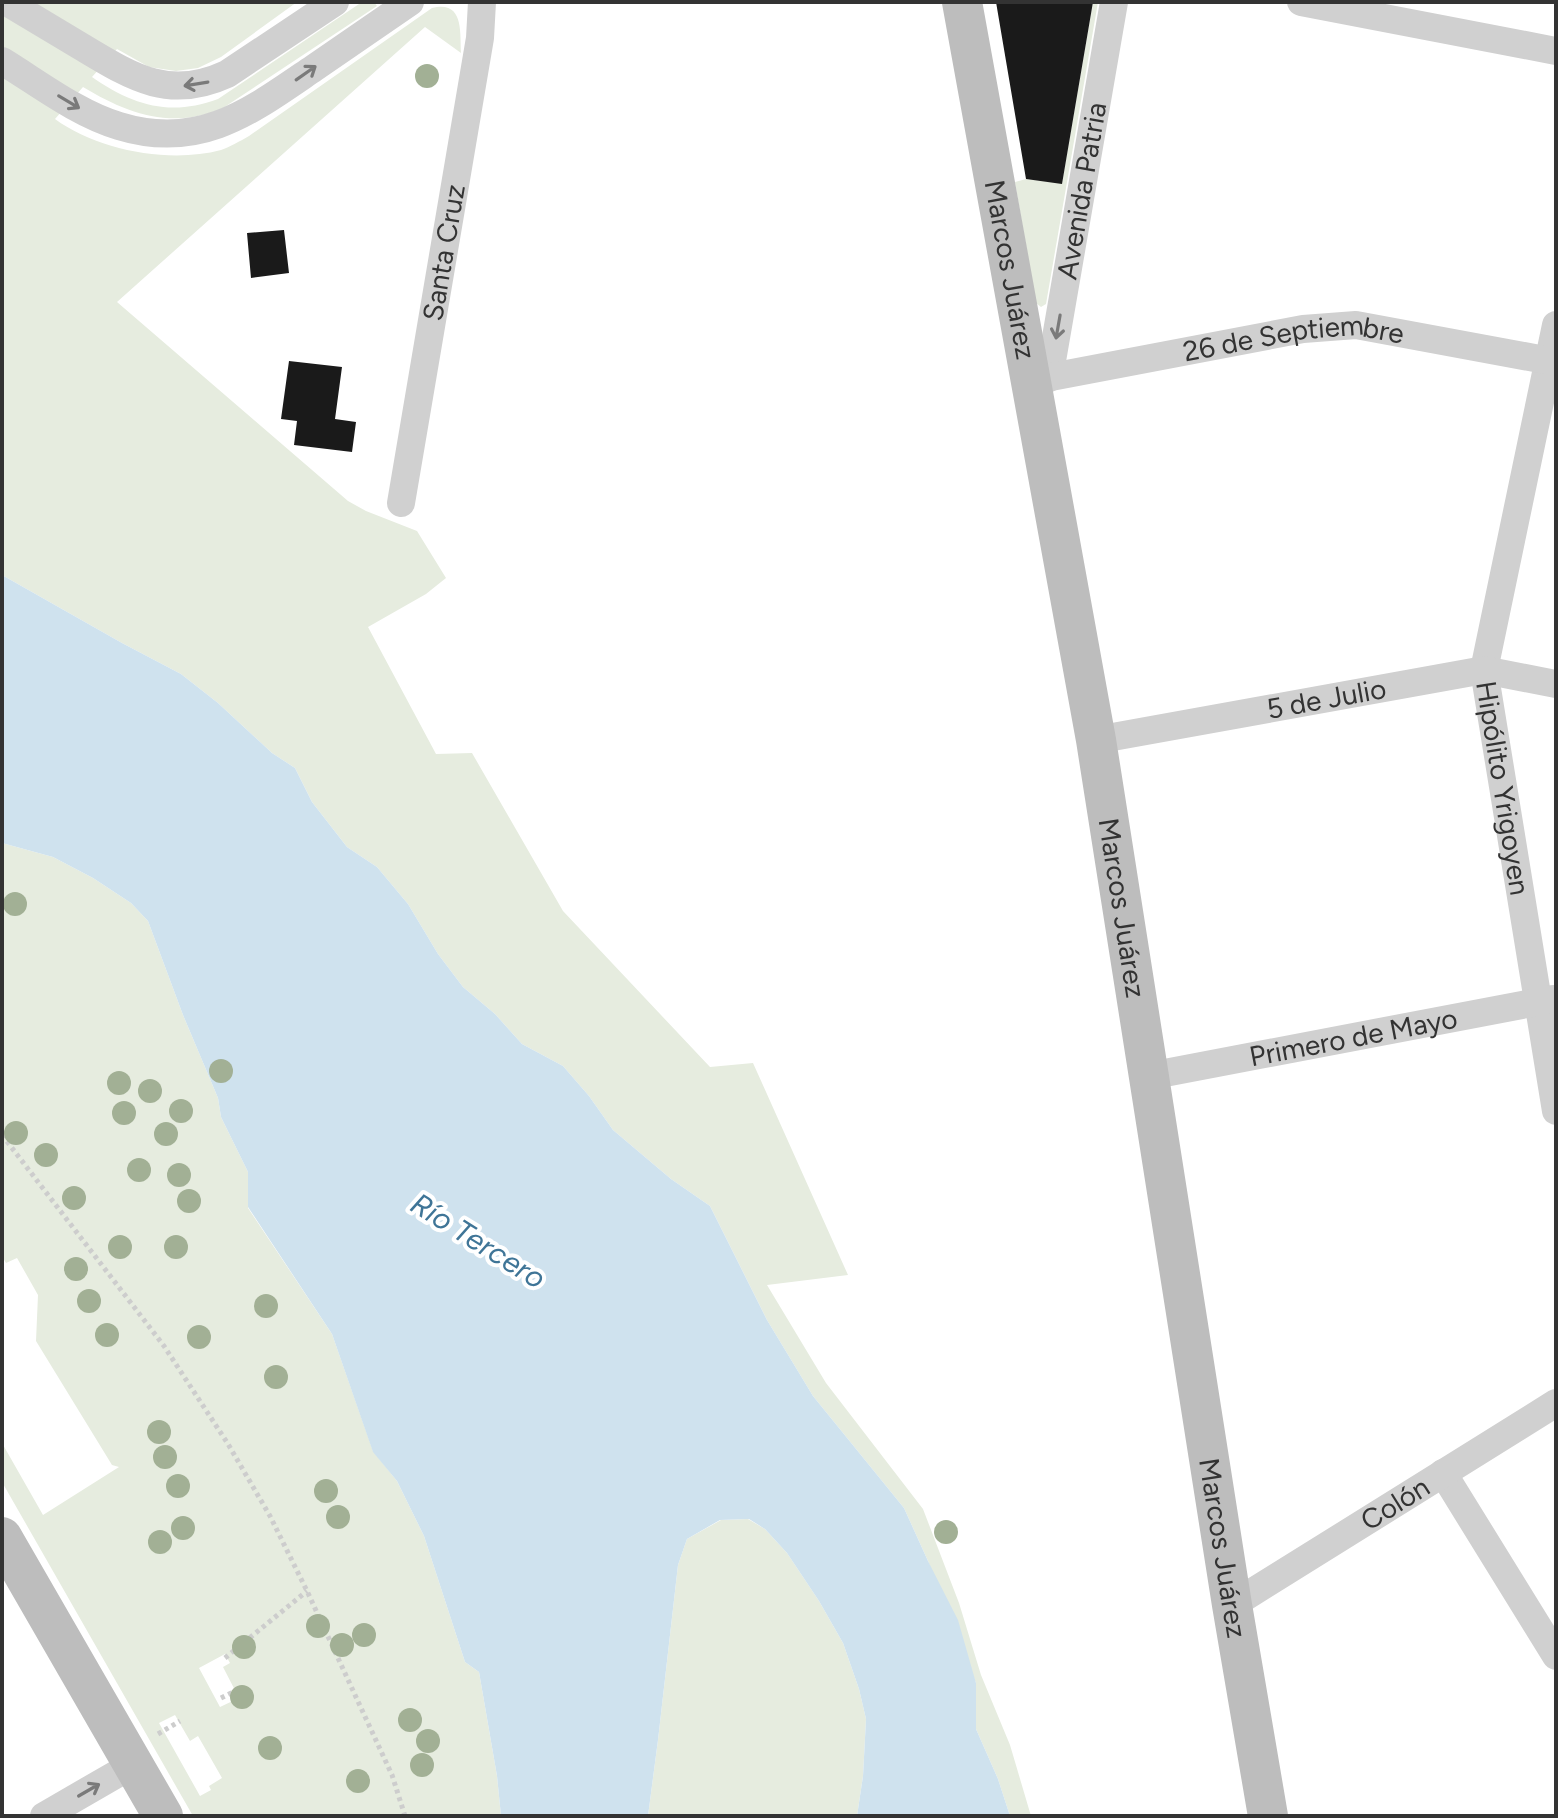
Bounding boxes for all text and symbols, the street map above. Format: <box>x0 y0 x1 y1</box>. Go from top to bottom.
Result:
one-way arrow <box>295 65 317 81</box>
one-way arrow <box>184 77 210 92</box>
one-way arrow <box>57 94 80 110</box>
street label: Avenida Patria <box>1049 100 1113 282</box>
street label: Marcos Juárez <box>978 177 1044 362</box>
street label: Santa Cruz <box>415 182 472 323</box>
street label: 26 de Septiembre <box>1180 307 1407 368</box>
one-way arrow <box>1050 314 1065 339</box>
street label: 5 de Julio <box>1264 671 1389 726</box>
street label: Hipólito Yrigoyen <box>1469 678 1537 898</box>
street label: Marcos Juárez <box>1091 815 1153 1000</box>
street label: Primero de Mayo <box>1247 1001 1460 1074</box>
water label: Río Tercero <box>404 1185 553 1297</box>
street label: Marcos Juárez <box>1192 1456 1254 1641</box>
street label: Colón <box>1354 1469 1436 1538</box>
one-way arrow <box>77 1782 100 1798</box>

